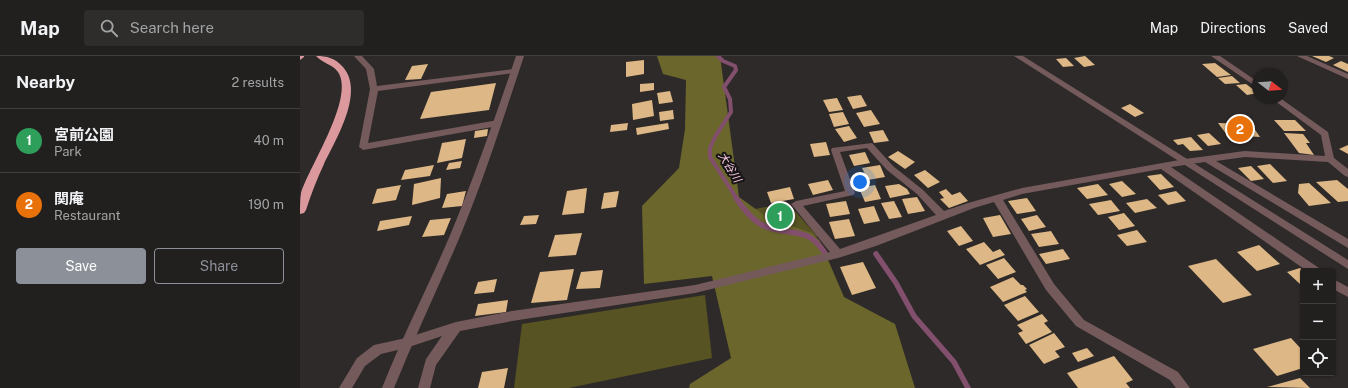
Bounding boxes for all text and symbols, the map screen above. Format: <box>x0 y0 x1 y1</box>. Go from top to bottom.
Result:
search box <box>84 10 364 46</box>
text: Map <box>20 17 60 39</box>
icon: search <box>98 17 120 39</box>
text: Search here <box>130 19 214 36</box>
text: Map <box>1150 20 1178 36</box>
text: Directions <box>1200 20 1266 36</box>
text: Saved <box>1288 20 1328 36</box>
north arrow <box>1252 68 1288 104</box>
text: Nearby <box>16 72 75 92</box>
text: 2 results <box>232 75 284 90</box>
pin: 2 <box>1227 114 1253 144</box>
text: 宮前公園 <box>54 126 114 143</box>
text: 1 <box>26 133 32 148</box>
text: 40 m <box>253 133 284 148</box>
text: Park <box>54 144 82 159</box>
water label: 大谷川 <box>716 150 744 185</box>
your location <box>850 172 870 192</box>
text: 関庵 <box>54 190 84 207</box>
text: 2 <box>25 197 33 212</box>
text: 190 m <box>248 197 284 212</box>
pin: 1 <box>767 201 793 231</box>
text: Restaurant <box>54 208 120 223</box>
button: Save <box>16 248 146 284</box>
button: Share <box>154 248 284 284</box>
map controls <box>1300 268 1336 376</box>
button: + <box>1300 268 1336 304</box>
button: − <box>1300 304 1336 340</box>
button: locate <box>1300 340 1336 376</box>

